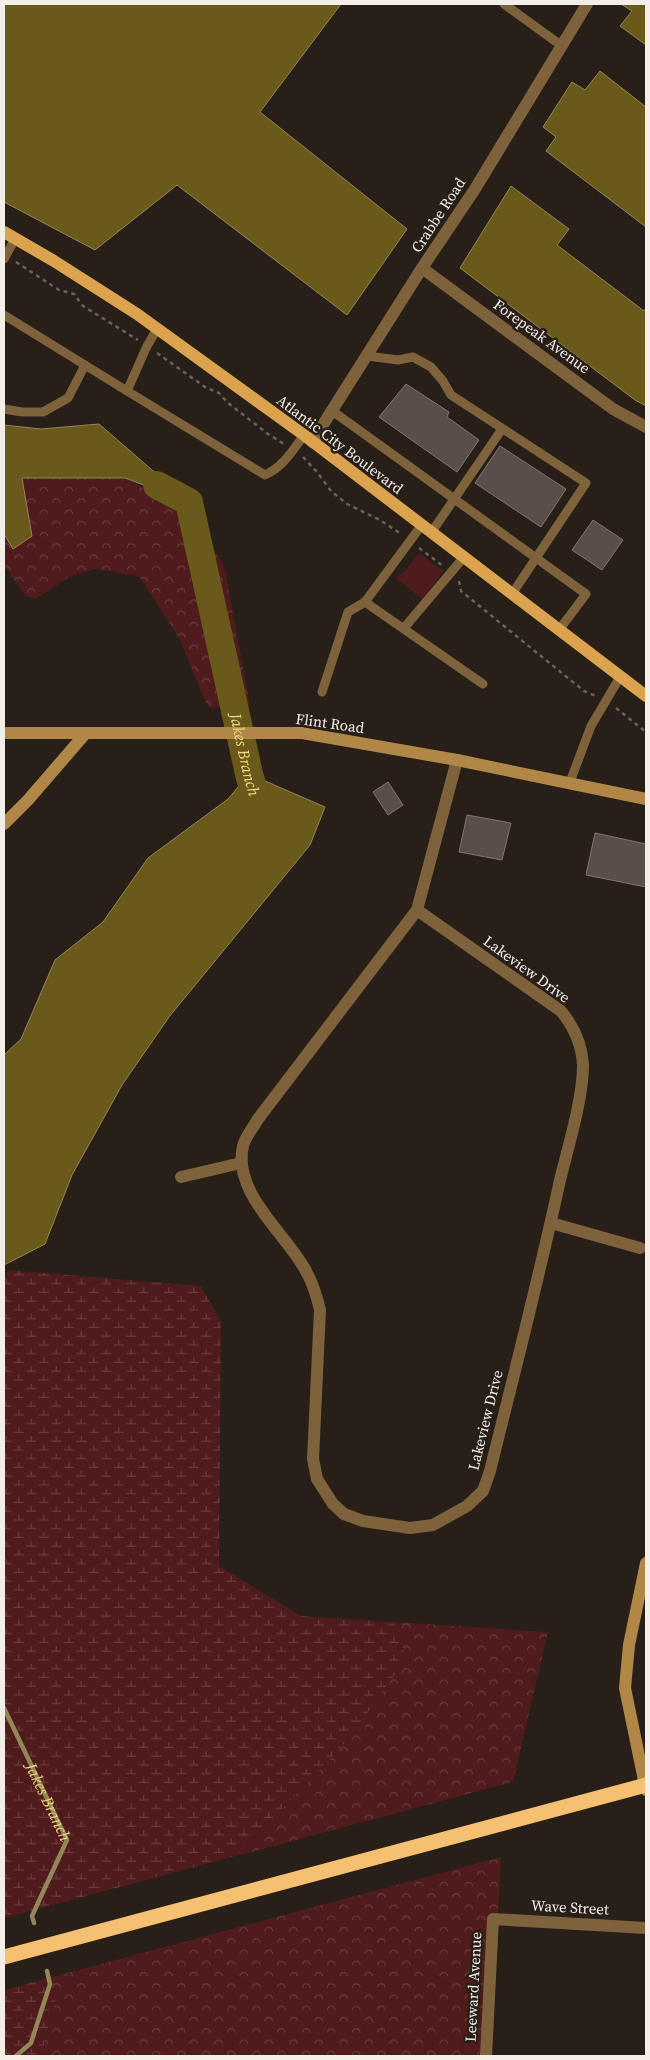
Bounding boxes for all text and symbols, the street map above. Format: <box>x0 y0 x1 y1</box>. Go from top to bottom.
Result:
street label: Crabbe Road <box>406 173 470 257</box>
street label: Forepeak Avenue <box>489 294 595 378</box>
street label: Atlantic City Boulevard <box>272 389 408 499</box>
street label: Flint Road <box>294 708 366 738</box>
water label: Jakes Branch <box>224 709 266 799</box>
street label: Lakeview Drive <box>479 930 575 1008</box>
street label: Lakeview Drive <box>462 1367 508 1472</box>
water label: Jakes Branch <box>20 1757 77 1845</box>
street label: Wave Street <box>531 1894 610 1920</box>
street label: Leeward Avenue <box>460 1931 486 2043</box>

